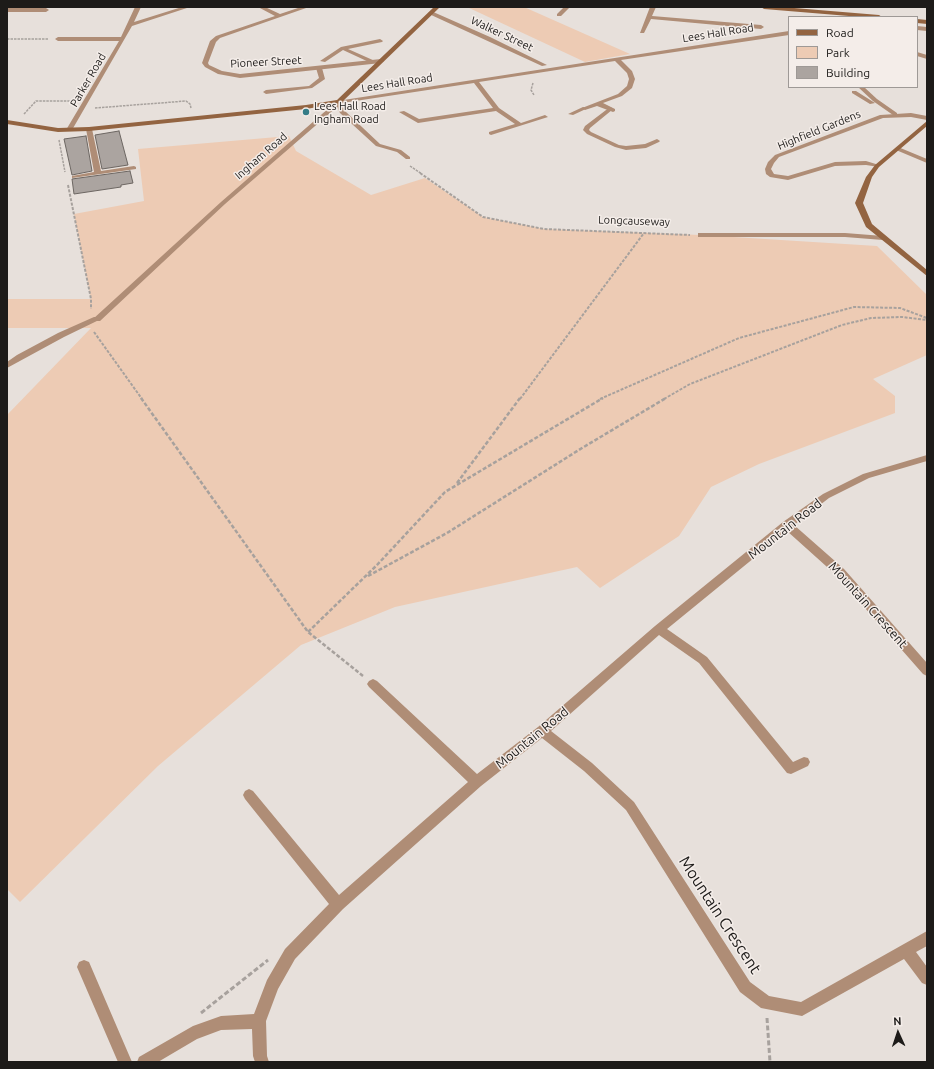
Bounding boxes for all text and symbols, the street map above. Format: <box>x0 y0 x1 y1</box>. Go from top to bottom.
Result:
street label: Walker Street <box>469 14 535 54</box>
legend <box>788 16 918 88</box>
street label: Lees Hall Road <box>681 21 755 45</box>
text: Road <box>826 26 854 39</box>
text: Park <box>826 46 850 59</box>
street label: Parker Road <box>67 51 109 109</box>
street label: Pioneer Street <box>230 54 302 70</box>
text: Building <box>826 66 870 79</box>
street label: Lees Hall Road <box>360 71 434 95</box>
place label: Lees Hall Road Ingham Road <box>314 99 386 125</box>
marker: Lees Hall Road Ingham Road <box>301 107 311 117</box>
street label: Highfield Gardens <box>776 107 862 153</box>
street label: Ingham Road <box>232 130 290 182</box>
street label: Longcauseway <box>598 213 670 229</box>
street label: Mountain Road <box>745 495 825 563</box>
street label: Mountain Crescent <box>825 559 911 651</box>
street label: Mountain Road <box>492 704 572 772</box>
street label: Mountain Crescent <box>675 853 765 977</box>
north arrow <box>878 1013 918 1053</box>
text: N <box>893 1015 902 1027</box>

